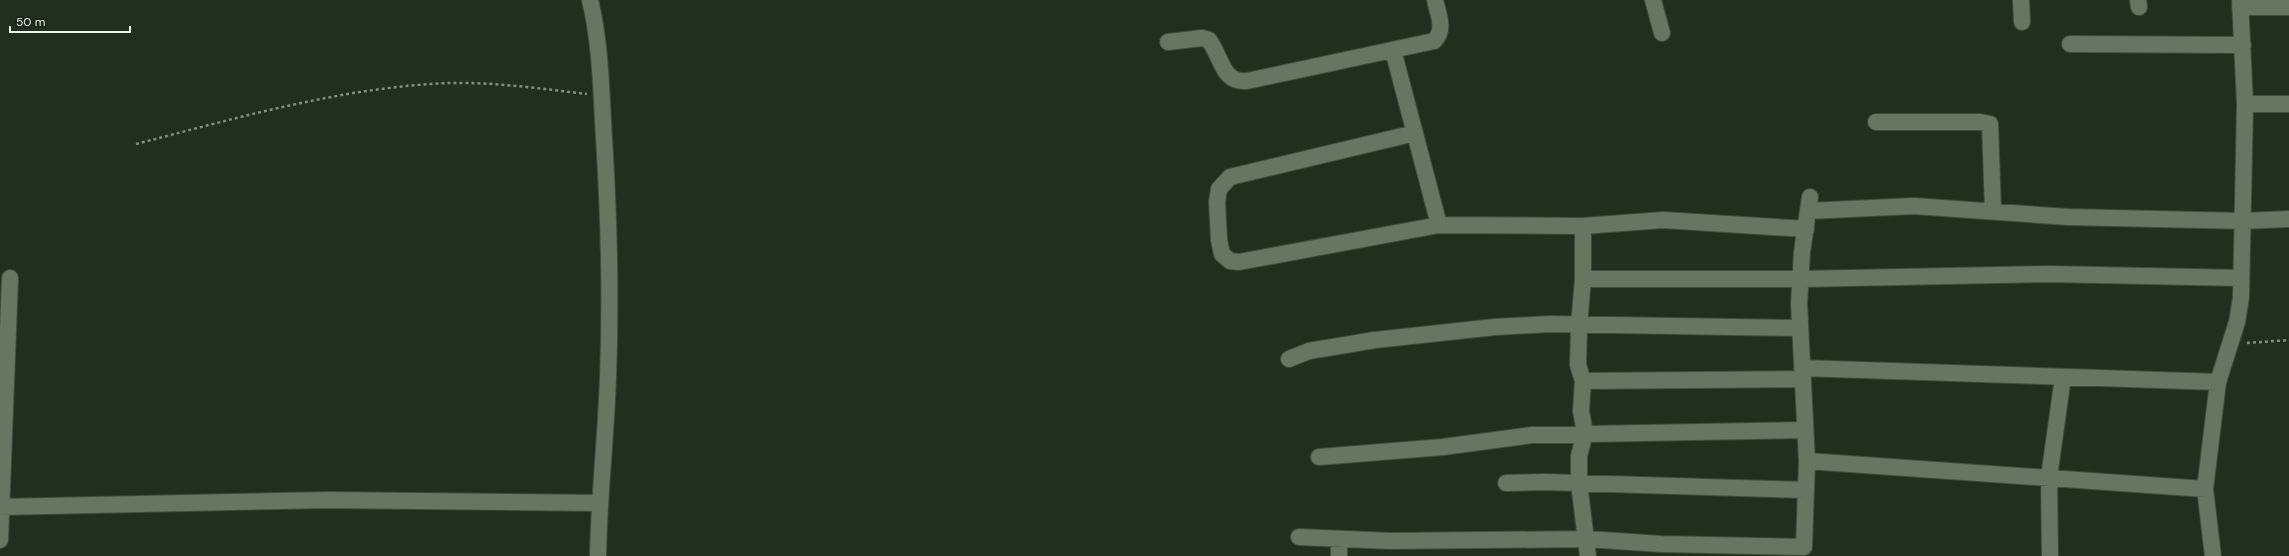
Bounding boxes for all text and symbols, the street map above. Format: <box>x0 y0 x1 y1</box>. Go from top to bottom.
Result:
scale bar <box>10 8 130 34</box>
text: 50 m <box>16 14 45 30</box>

